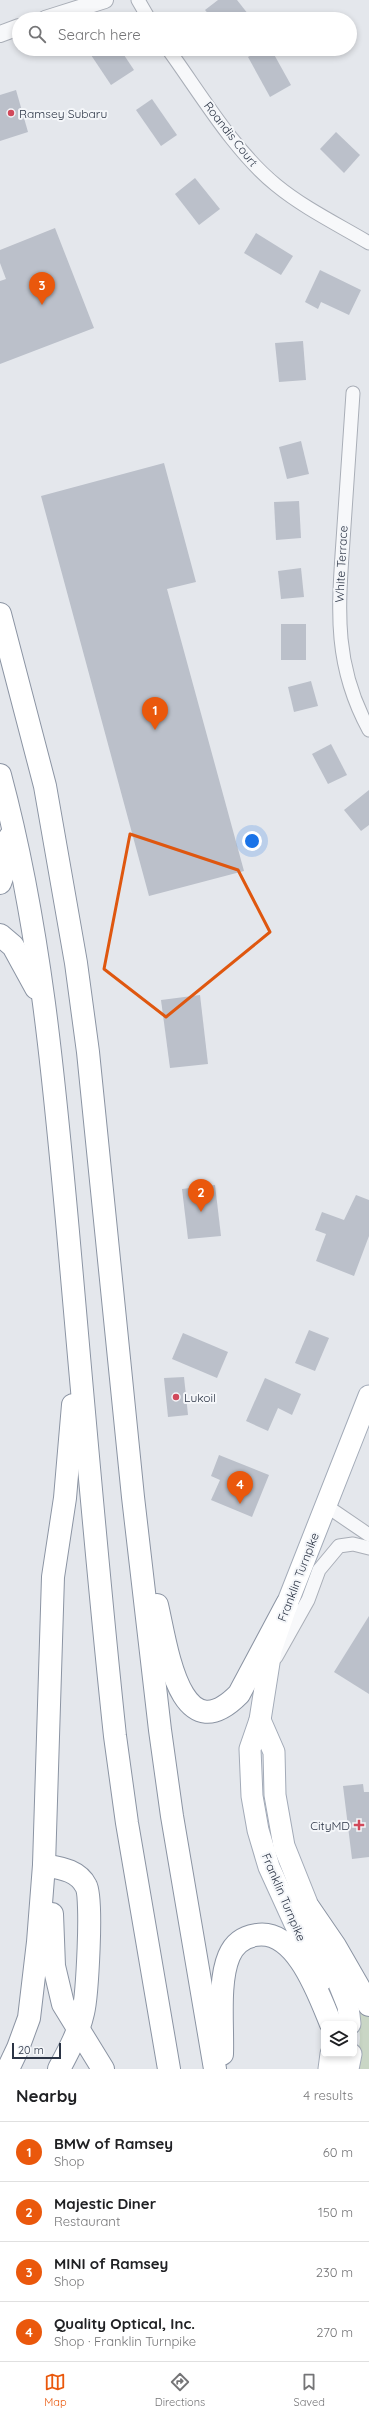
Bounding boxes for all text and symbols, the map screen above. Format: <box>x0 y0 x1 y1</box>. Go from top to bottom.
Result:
search box <box>12 12 357 56</box>
icon: search <box>26 23 48 45</box>
text: Search here <box>58 25 141 44</box>
street label: Roandis Court <box>201 98 261 170</box>
place label: Ramsey Subaru <box>19 106 107 121</box>
marker: Ramsey Subaru <box>6 108 16 118</box>
pin: 3 <box>29 272 55 305</box>
street label: White Terrace <box>331 525 351 603</box>
pin: 1 <box>142 697 168 730</box>
your location <box>242 831 262 851</box>
pin: 2 <box>188 1179 214 1212</box>
place label: Lukoil <box>184 1390 216 1405</box>
marker: Lukoil <box>171 1392 181 1402</box>
pin: 4 <box>227 1471 253 1504</box>
street label: Franklin Turnpike <box>274 1530 322 1624</box>
place label: CityMD <box>310 1818 350 1833</box>
marker: CityMD <box>353 1819 365 1831</box>
street label: Franklin Turnpike <box>259 1851 309 1943</box>
map controls <box>321 2021 357 2057</box>
button: layers <box>321 2021 357 2057</box>
scale bar <box>12 2041 61 2060</box>
text: 20 m <box>18 2043 44 2057</box>
text: Nearby <box>16 2085 77 2106</box>
text: 4 results <box>303 2087 353 2103</box>
text: BMW of Ramsey <box>54 2134 173 2153</box>
text: 1 <box>26 2144 32 2160</box>
text: 60 m <box>323 2144 353 2160</box>
text: Shop <box>54 2153 84 2169</box>
text: Majestic Diner <box>54 2194 156 2213</box>
text: 2 <box>25 2204 33 2220</box>
text: 150 m <box>318 2204 353 2220</box>
text: Restaurant <box>54 2213 120 2229</box>
text: MINI of Ramsey <box>54 2254 168 2273</box>
text: 3 <box>26 2264 32 2280</box>
text: 230 m <box>316 2264 353 2280</box>
text: Shop <box>54 2273 84 2289</box>
text: Quality Optical, Inc. <box>54 2314 195 2333</box>
text: 4 <box>25 2324 33 2340</box>
text: 270 m <box>316 2324 353 2340</box>
text: Shop · Franklin Turnpike <box>54 2333 196 2349</box>
tab: Map <box>44 2371 67 2409</box>
tab: Directions <box>155 2371 205 2409</box>
tab: Saved <box>293 2371 325 2409</box>

